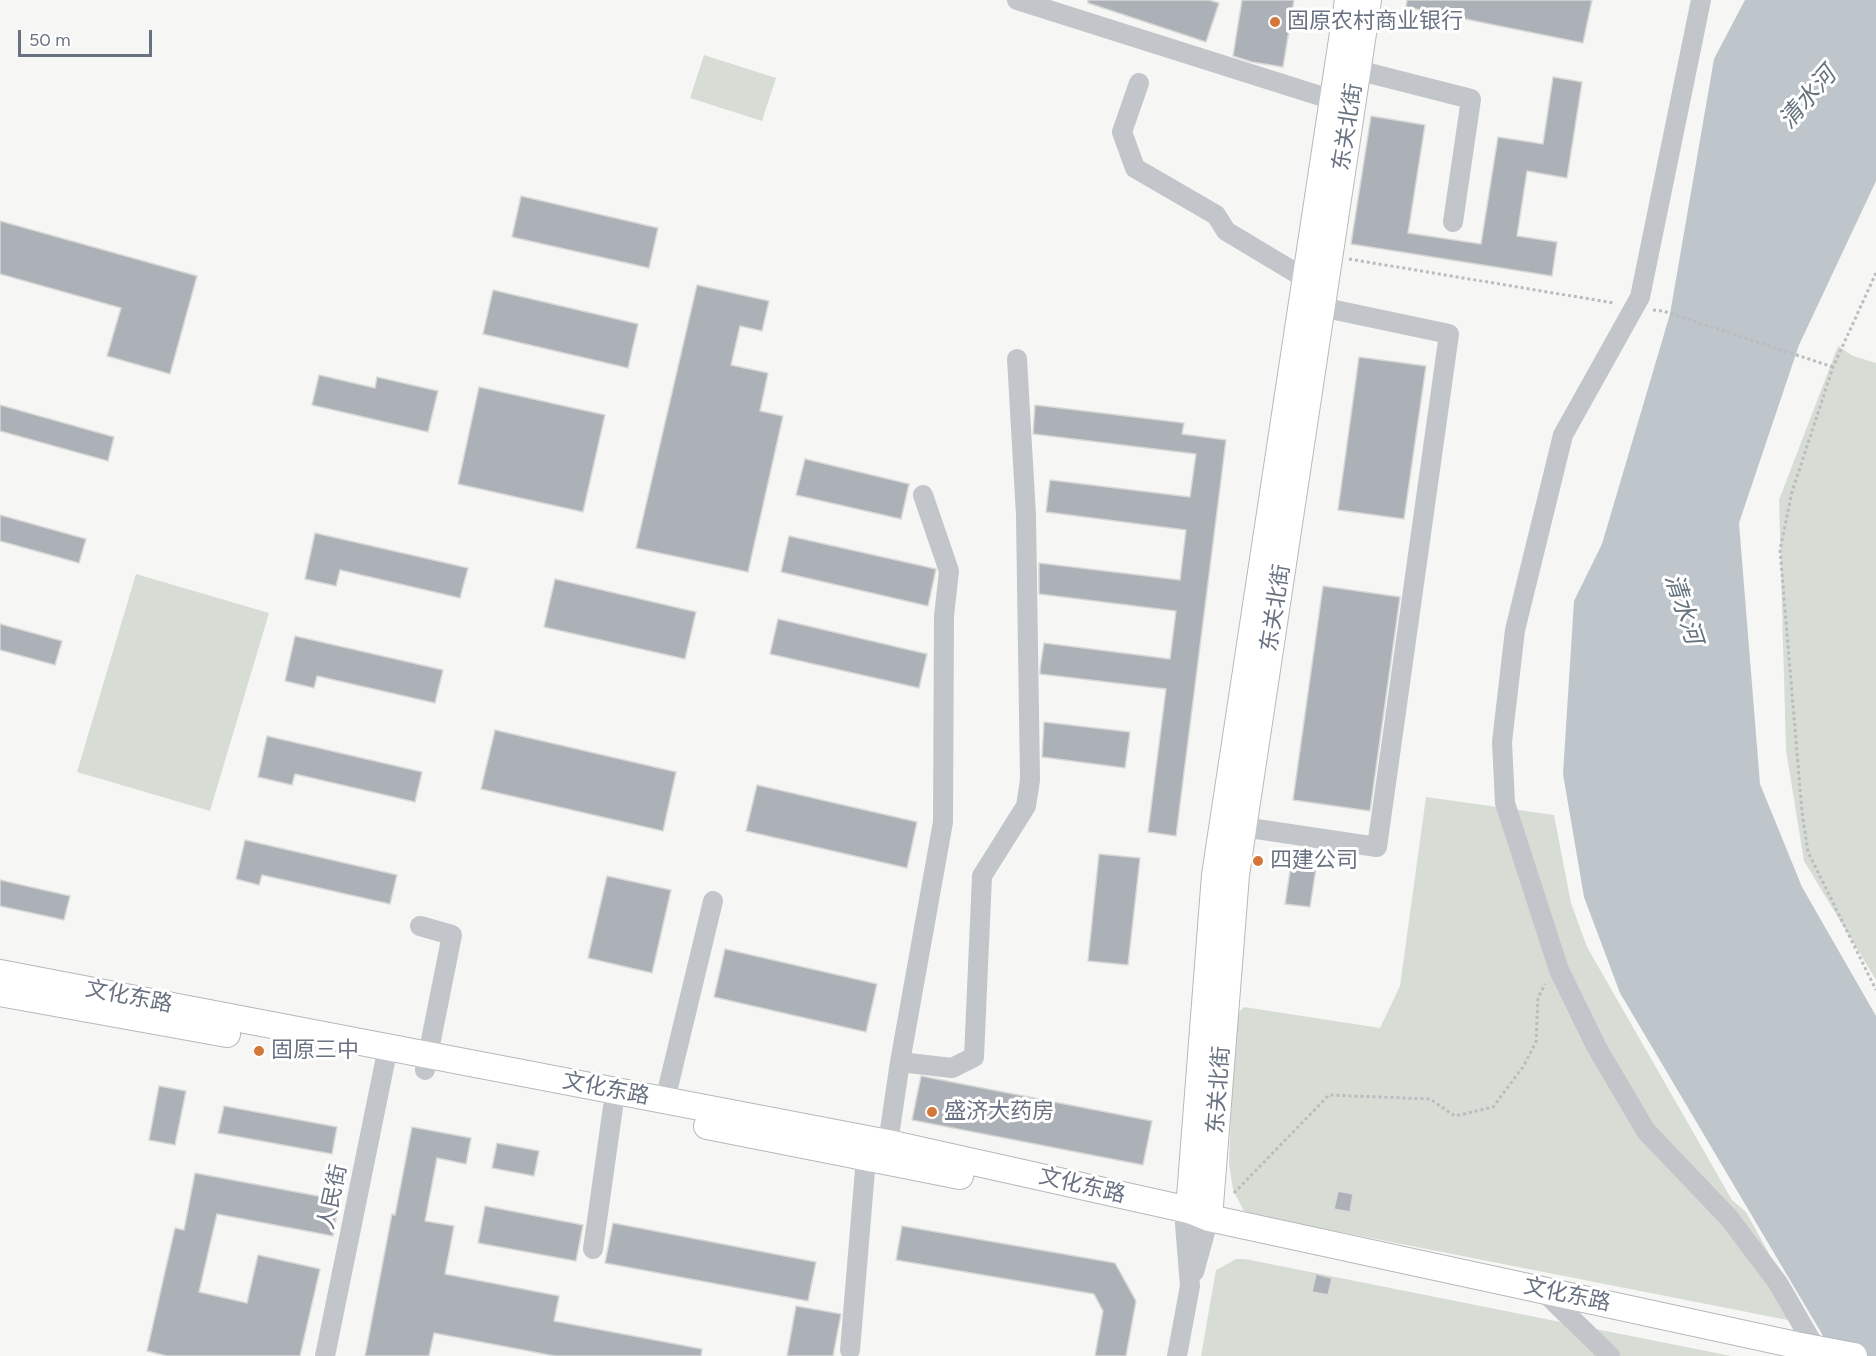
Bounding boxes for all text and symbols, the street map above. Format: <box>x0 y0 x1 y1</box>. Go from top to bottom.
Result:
place label: 固原农村商业银行 <box>1287 9 1463 35</box>
marker: 固原农村商业银行 <box>1268 15 1282 29</box>
scale bar <box>21 18 154 56</box>
text: 50 m <box>29 29 71 51</box>
water label: 清水河 <box>1774 61 1842 135</box>
street label: 东关北街 <box>1328 81 1368 173</box>
street label: 东关北街 <box>1256 562 1296 654</box>
water label: 清水河 <box>1658 570 1708 648</box>
place label: 四建公司 <box>1270 848 1358 874</box>
marker: 四建公司 <box>1251 854 1265 868</box>
street label: 文化东路 <box>83 976 175 1018</box>
place label: 固原三中 <box>271 1038 359 1064</box>
marker: 固原三中 <box>252 1044 266 1058</box>
street label: 东关北街 <box>1203 1045 1235 1135</box>
street label: 文化东路 <box>560 1068 652 1110</box>
place label: 盛济大药房 <box>944 1099 1054 1125</box>
marker: 盛济大药房 <box>925 1105 939 1119</box>
street label: 人民街 <box>313 1162 353 1232</box>
street label: 文化东路 <box>1036 1163 1128 1209</box>
street label: 文化东路 <box>1521 1273 1613 1317</box>

